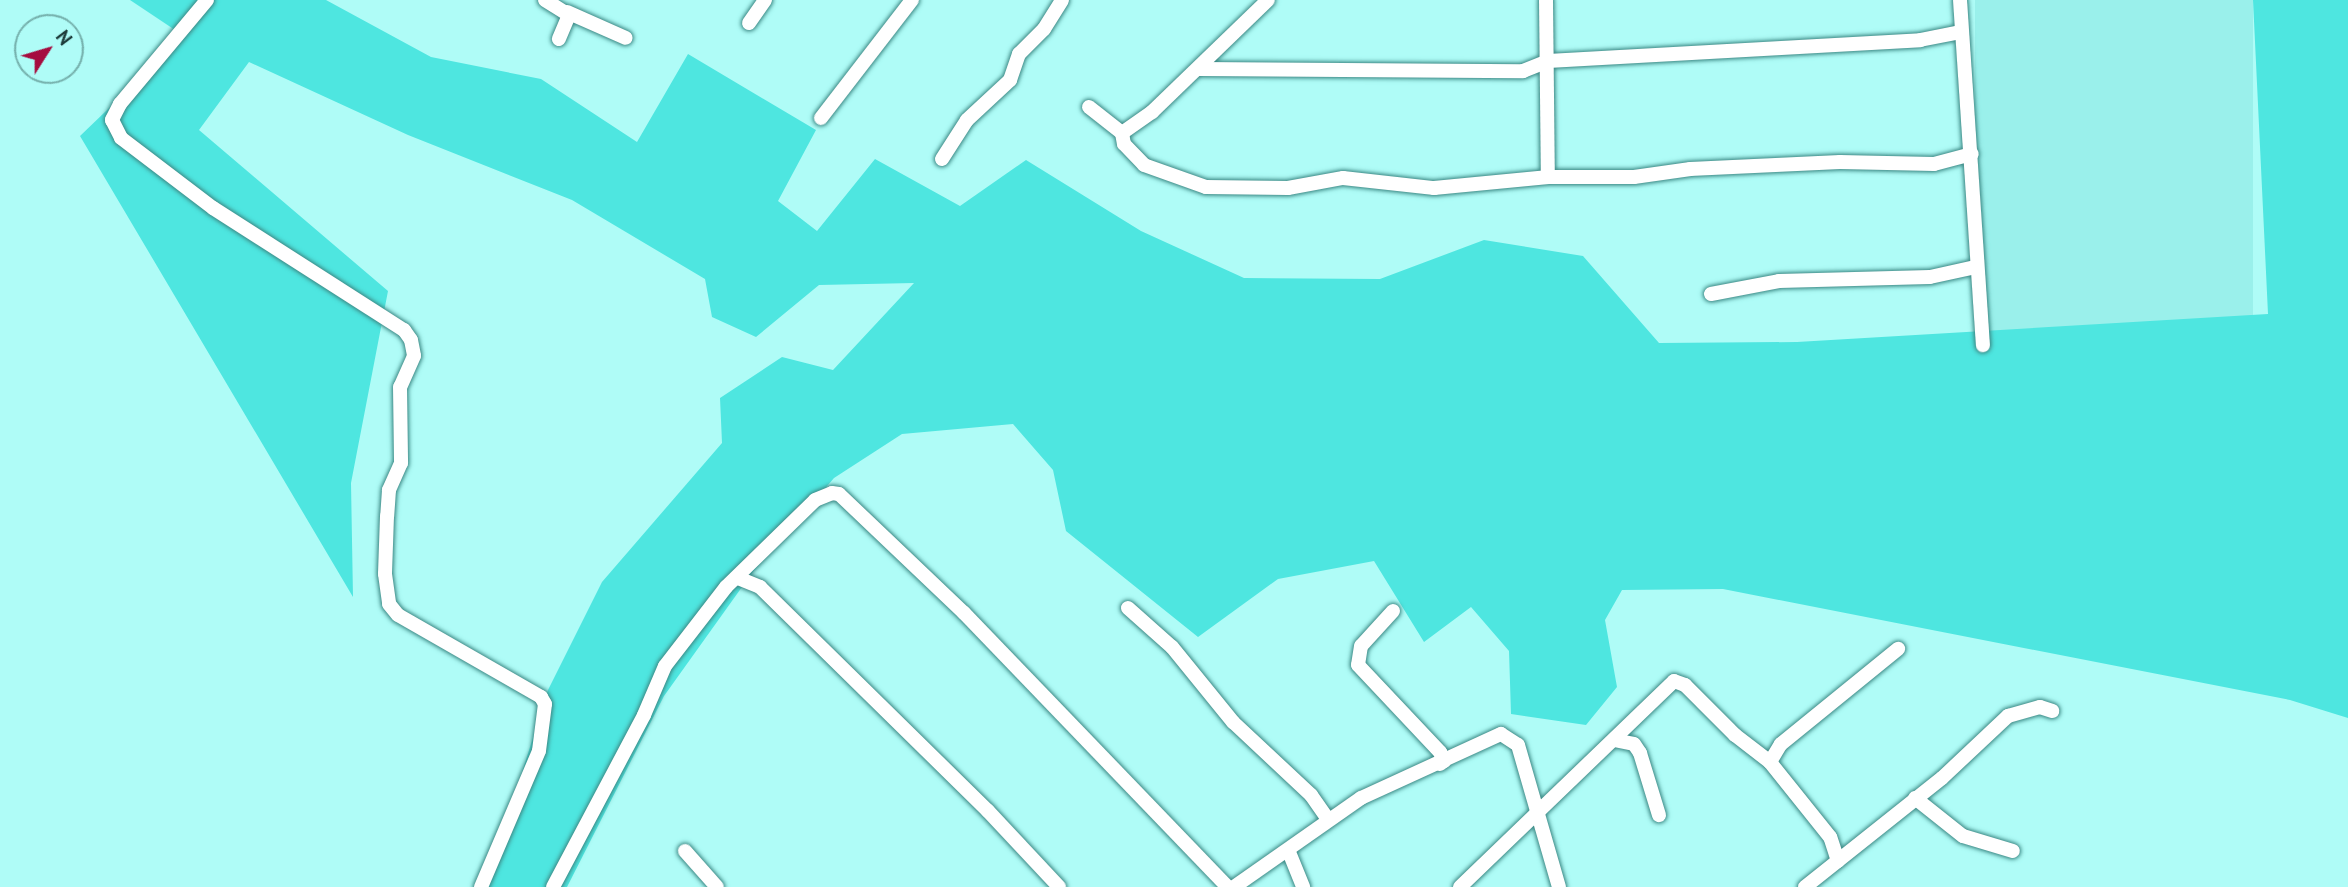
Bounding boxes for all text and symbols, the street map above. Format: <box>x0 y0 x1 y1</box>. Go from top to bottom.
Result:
north arrow <box>14 14 84 84</box>
text: N <box>51 25 78 50</box>

